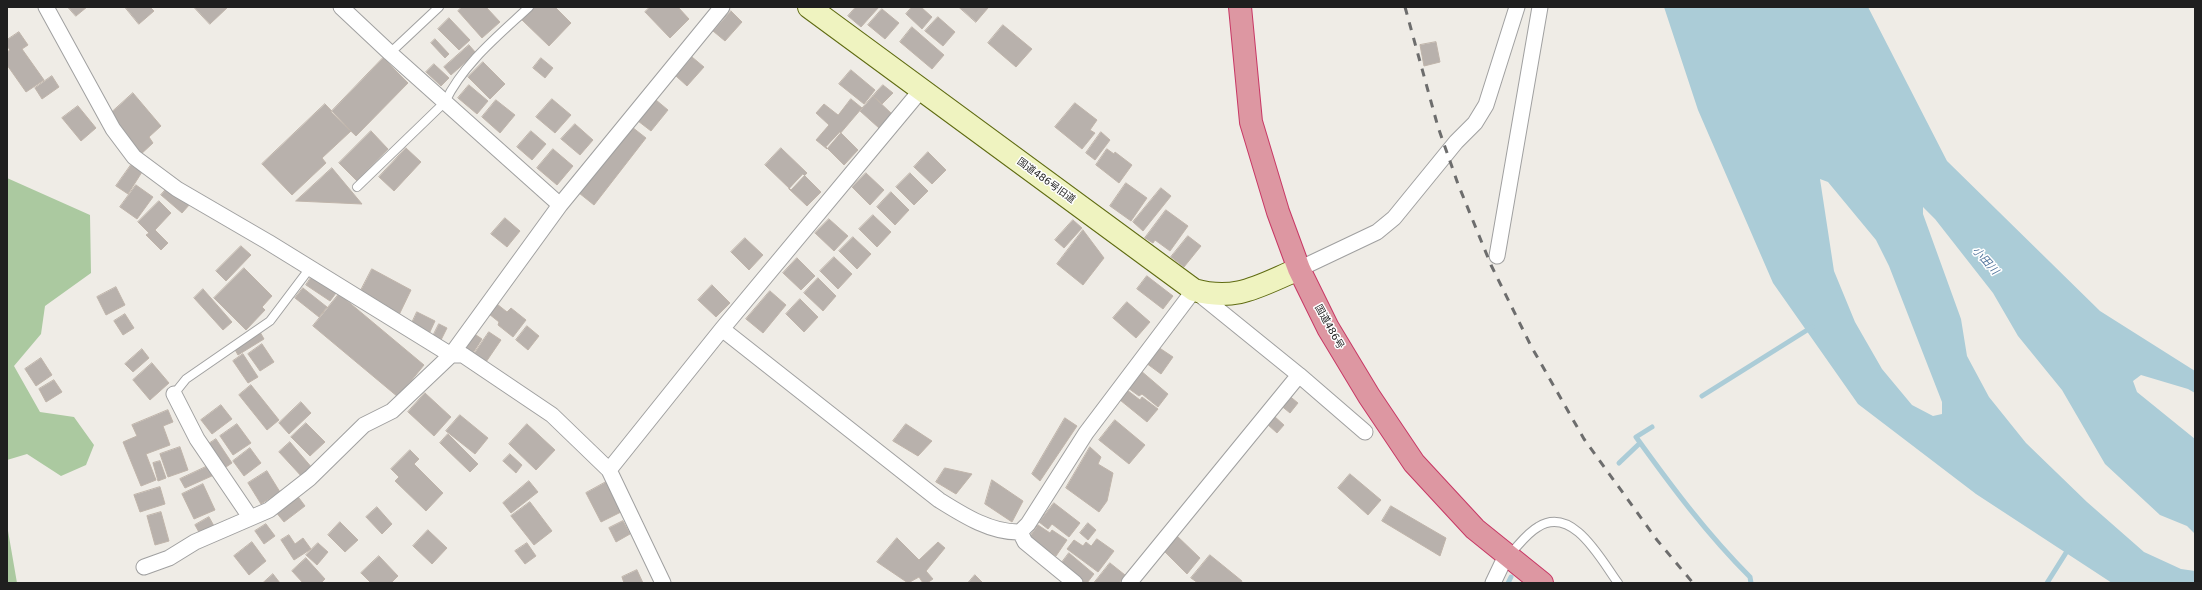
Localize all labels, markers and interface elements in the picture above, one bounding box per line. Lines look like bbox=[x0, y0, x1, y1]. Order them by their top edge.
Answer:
street label: 国道486号旧道 bbox=[1015, 156, 1077, 206]
water label: 小田川 bbox=[1969, 244, 2001, 278]
street label: 国道486号 bbox=[1312, 303, 1346, 351]

